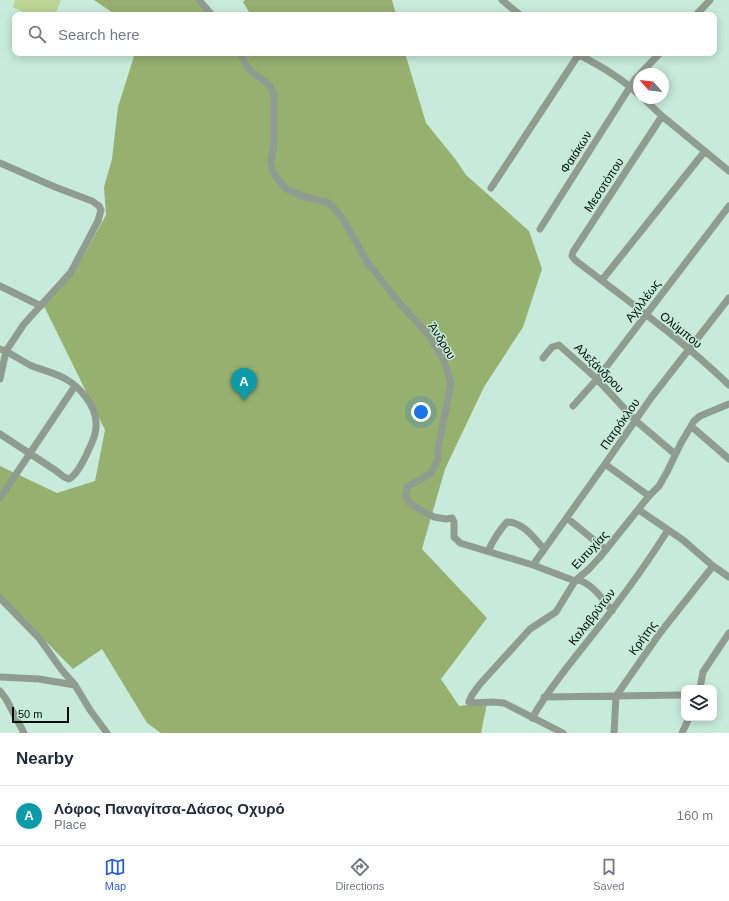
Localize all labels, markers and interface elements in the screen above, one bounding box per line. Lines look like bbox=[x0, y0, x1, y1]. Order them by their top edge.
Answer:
search box bbox=[12, 12, 717, 56]
icon: search bbox=[26, 23, 48, 45]
text: Search here bbox=[58, 26, 140, 43]
north arrow bbox=[633, 68, 669, 104]
street label: Φαιάκων bbox=[557, 128, 595, 176]
street label: Μεσοτόπου bbox=[581, 155, 627, 215]
street label: Αχιλλέως bbox=[623, 277, 664, 325]
street label: Ολύμπου bbox=[657, 309, 705, 351]
street label: Άνδρου bbox=[425, 320, 459, 362]
street label: Αλεξάνδρου bbox=[571, 340, 627, 396]
pin: A bbox=[231, 368, 257, 401]
street label: Πατρόκλου bbox=[597, 396, 643, 452]
your location bbox=[411, 402, 431, 422]
street label: Ευτυχίας bbox=[569, 528, 611, 572]
street label: Καλαβρύτων bbox=[566, 586, 618, 648]
street label: Κρήτης bbox=[626, 618, 660, 658]
map controls bbox=[681, 685, 717, 721]
button: layers bbox=[681, 685, 717, 721]
scale bar bbox=[12, 705, 69, 724]
text: 50 m bbox=[18, 708, 42, 720]
text: Nearby bbox=[16, 749, 74, 768]
text: Λόφος Παναγίτσα-Δάσος Οχυρό bbox=[54, 800, 285, 817]
text: A bbox=[24, 808, 34, 823]
text: 160 m bbox=[677, 808, 713, 823]
text: Place bbox=[54, 817, 87, 832]
tab: Map bbox=[104, 856, 126, 892]
tab: Directions bbox=[335, 856, 384, 892]
tab: Saved bbox=[593, 856, 624, 892]

